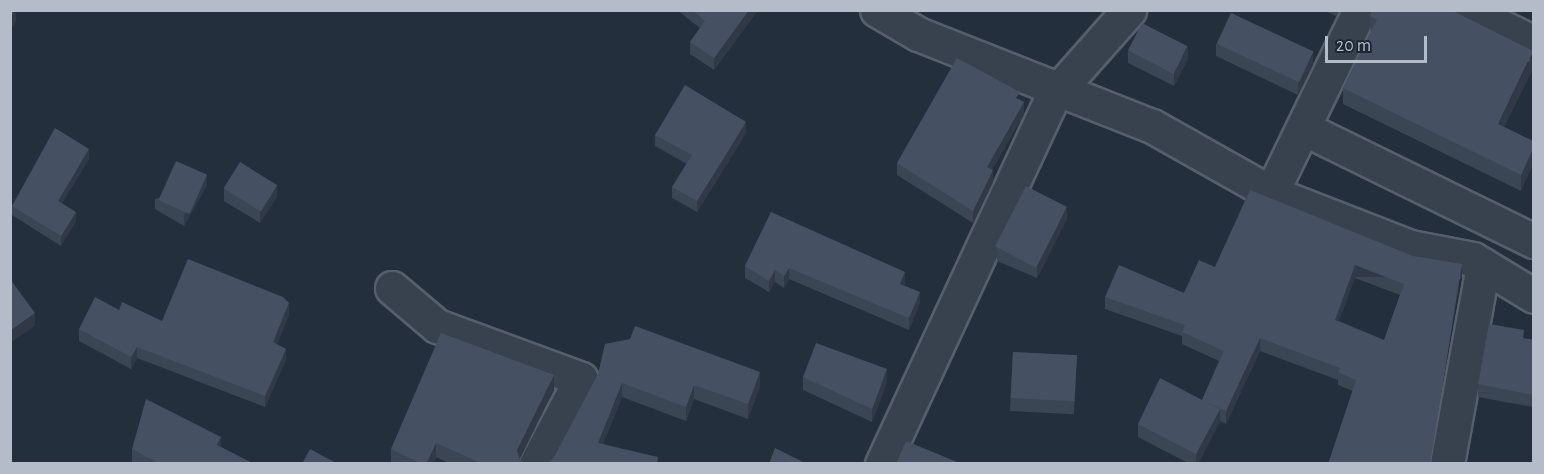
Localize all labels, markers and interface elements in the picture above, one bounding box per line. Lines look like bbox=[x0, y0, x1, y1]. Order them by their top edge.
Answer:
scale bar bbox=[1328, 24, 1430, 62]
text: 20 m bbox=[1336, 37, 1371, 55]

